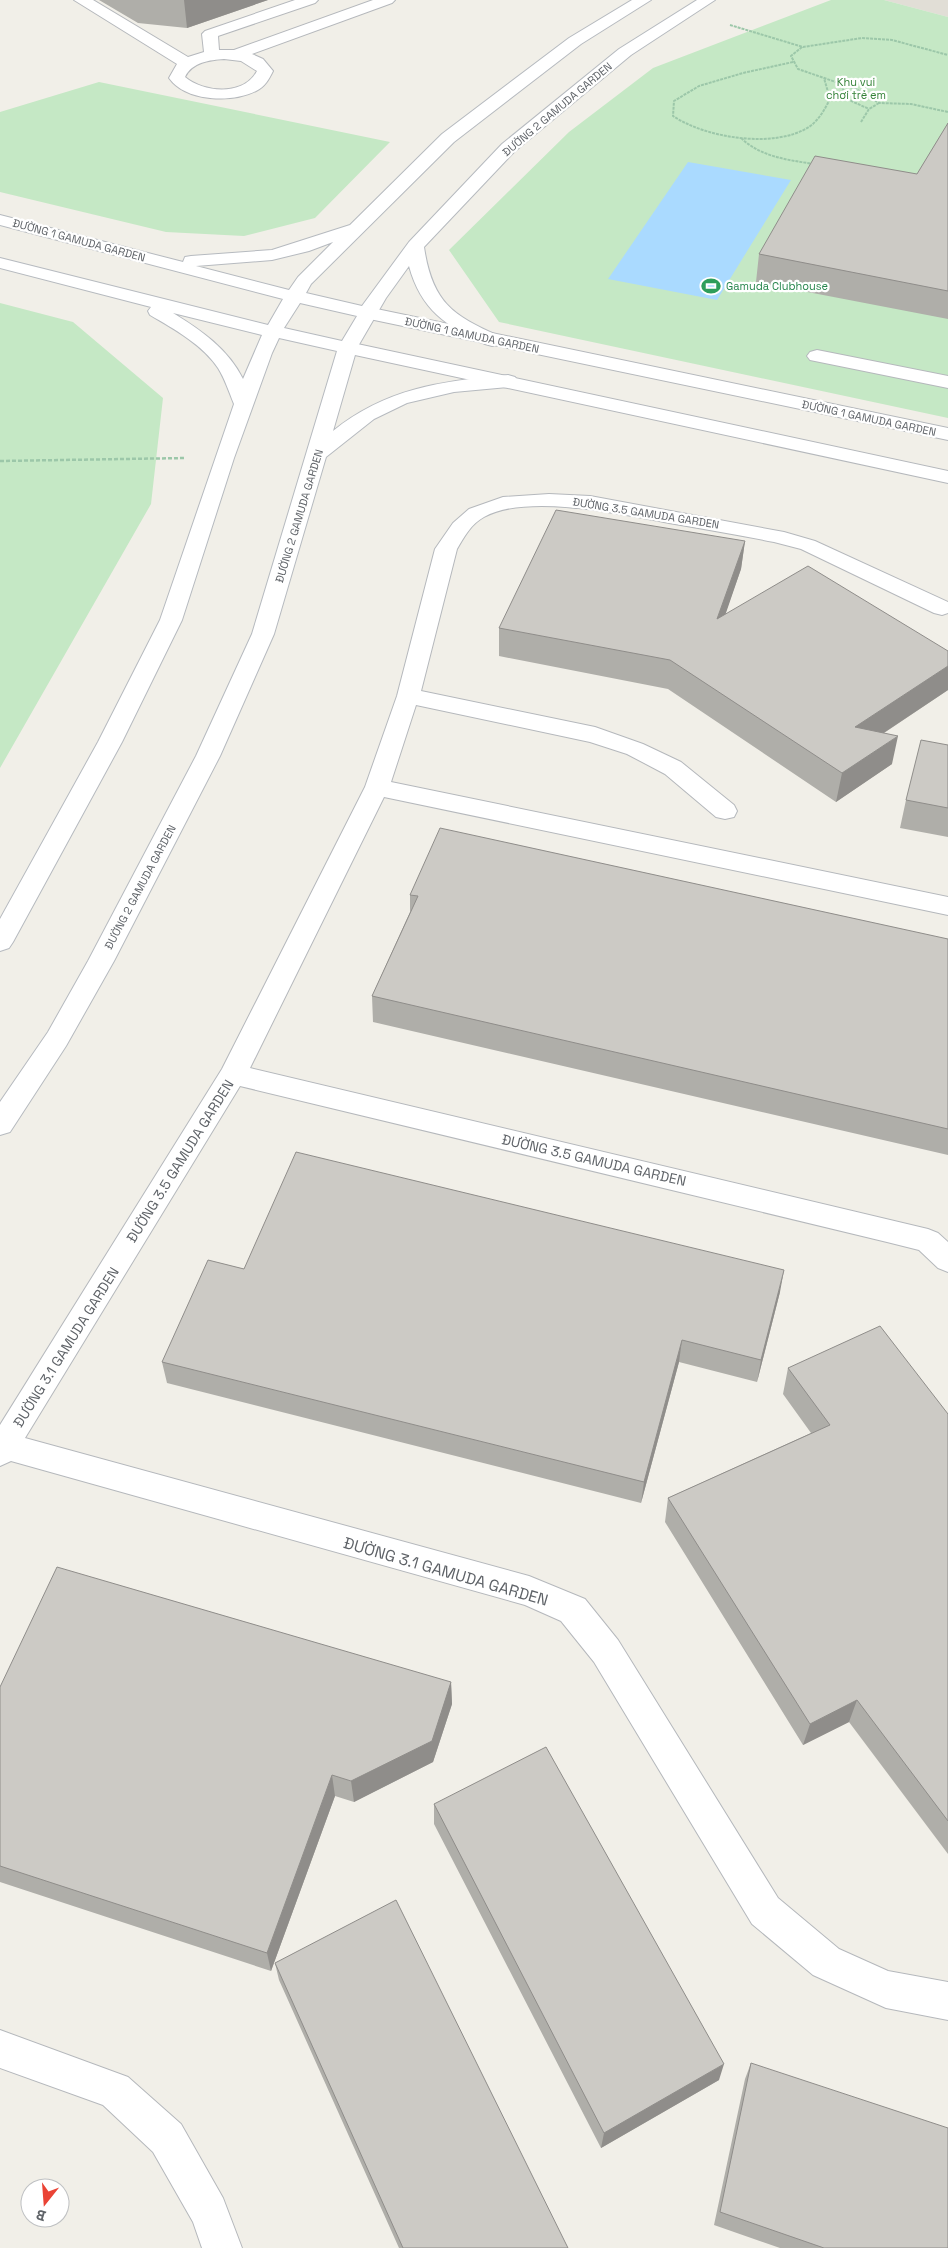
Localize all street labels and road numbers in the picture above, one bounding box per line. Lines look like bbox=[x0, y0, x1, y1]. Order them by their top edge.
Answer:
street label: ĐƯỜNG 2 GAMUDA GARDEN bbox=[499, 58, 615, 159]
street label: ĐƯỜNG 1 GAMUDA GARDEN bbox=[11, 215, 147, 264]
street label: ĐƯỜNG 1 GAMUDA GARDEN bbox=[404, 313, 541, 356]
street label: ĐƯỜNG 1 GAMUDA GARDEN bbox=[801, 396, 938, 439]
street label: ĐƯỜNG 2 GAMUDA GARDEN bbox=[271, 447, 326, 584]
street label: ĐƯỜNG 3.5 GAMUDA GARDEN bbox=[572, 494, 720, 532]
street label: ĐƯỜNG 2 GAMUDA GARDEN bbox=[100, 822, 179, 952]
street label: ĐƯỜNG 3.5 GAMUDA GARDEN bbox=[122, 1076, 238, 1246]
street label: ĐƯỜNG 3.5 GAMUDA GARDEN bbox=[500, 1130, 688, 1190]
street label: ĐƯỜNG 3.1 GAMUDA GARDEN bbox=[9, 1264, 123, 1430]
street label: ĐƯỜNG 3.1 GAMUDA GARDEN bbox=[341, 1532, 551, 1611]

